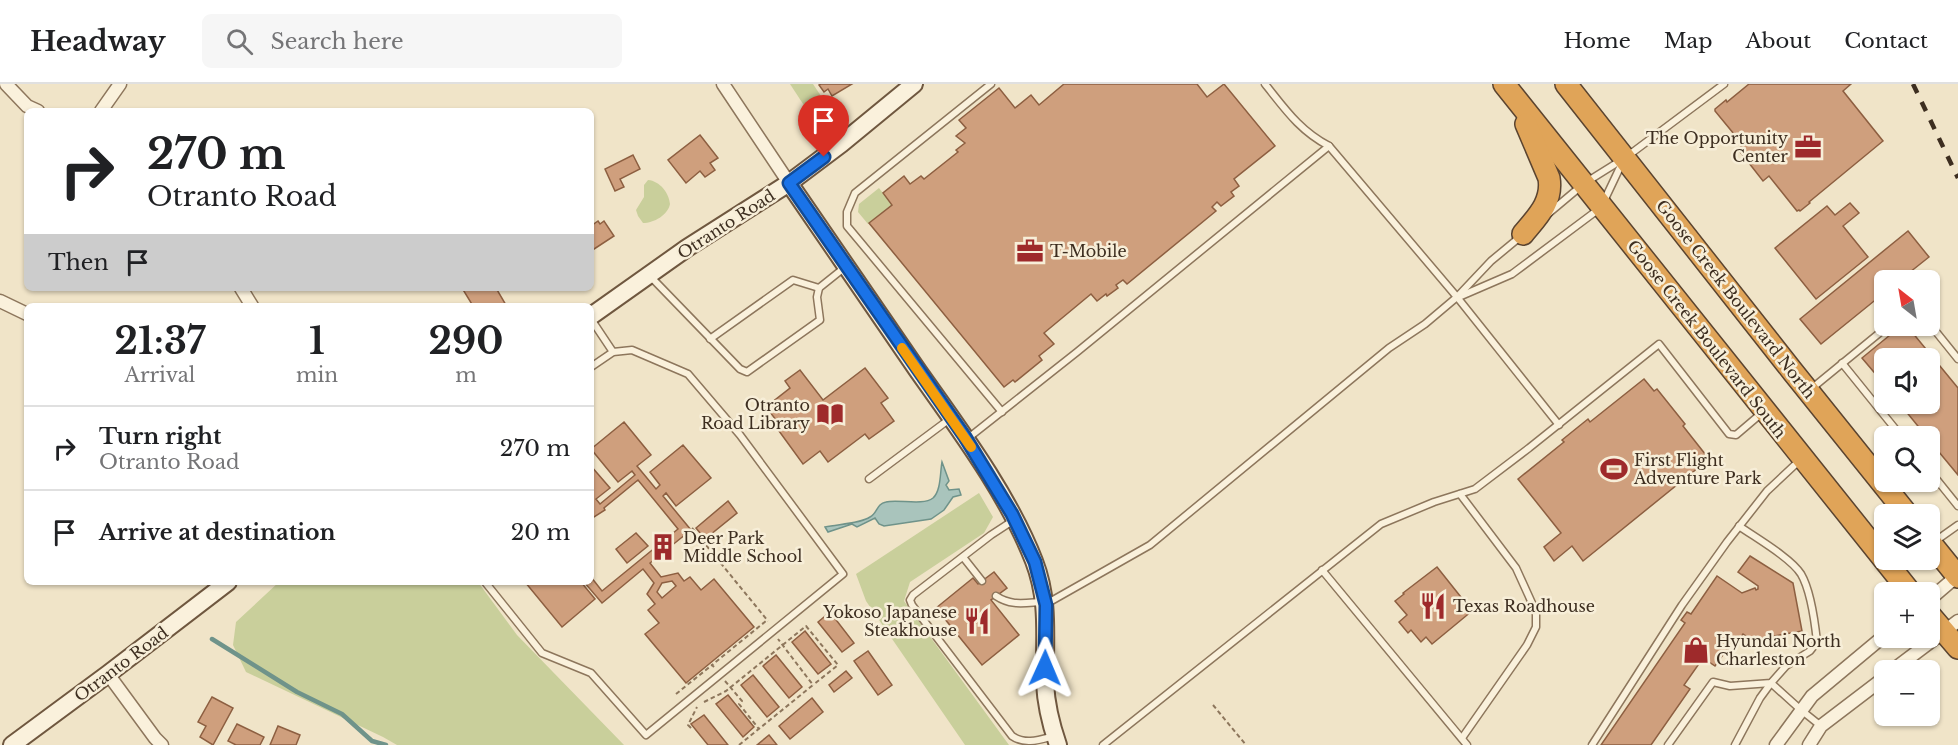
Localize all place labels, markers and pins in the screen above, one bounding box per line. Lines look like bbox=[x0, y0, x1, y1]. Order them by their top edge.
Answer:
pin bbox=[798, 95, 849, 157]
place label: The Opportunity Center bbox=[1646, 128, 1789, 166]
office icon: The Opportunity Center bbox=[1793, 132, 1823, 162]
office icon: T-Mobile bbox=[1015, 236, 1045, 266]
place label: T-Mobile bbox=[1050, 241, 1127, 261]
place label: Otranto Road Library bbox=[701, 395, 811, 433]
library icon: Otranto Road Library bbox=[815, 399, 845, 429]
place label: First Flight Adventure Park bbox=[1633, 450, 1762, 488]
sports icon: First Flight Adventure Park bbox=[1599, 454, 1629, 484]
place label: Deer Park Middle School bbox=[683, 528, 803, 566]
building icon: Deer Park Middle School bbox=[648, 532, 678, 562]
restaurant icon: Texas Roadhouse bbox=[1418, 591, 1448, 621]
place label: Texas Roadhouse bbox=[1453, 596, 1595, 616]
place label: Yokoso Japanese Steakhouse bbox=[822, 602, 957, 640]
restaurant icon: Yokoso Japanese Steakhouse bbox=[962, 606, 992, 636]
place label: Hyundai North Charleston bbox=[1716, 631, 1841, 669]
shop icon: Hyundai North Charleston bbox=[1681, 635, 1711, 665]

